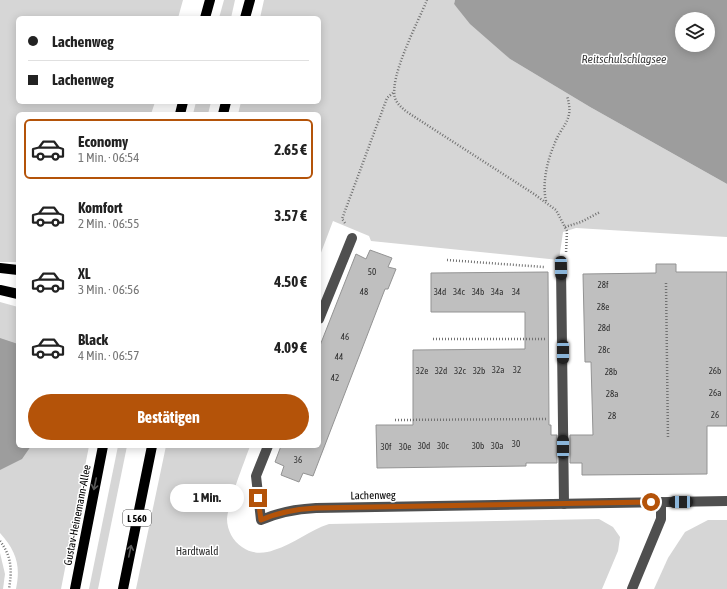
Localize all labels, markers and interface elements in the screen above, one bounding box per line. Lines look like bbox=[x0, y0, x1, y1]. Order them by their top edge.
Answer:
map controls bbox=[675, 12, 715, 52]
button: layers bbox=[675, 12, 715, 52]
text: Lachenweg bbox=[52, 33, 114, 50]
water label: Reitschulschlagsee bbox=[582, 52, 667, 66]
text: Lachenweg bbox=[52, 71, 114, 88]
icon: car bbox=[30, 131, 66, 167]
text: Economy bbox=[78, 133, 128, 150]
text: 2.65 € bbox=[274, 141, 307, 158]
text: 1 Min. · 06:54 bbox=[78, 150, 139, 165]
icon: car bbox=[30, 197, 66, 233]
text: Komfort bbox=[78, 199, 123, 216]
text: 3.57 € bbox=[274, 207, 307, 224]
text: 2 Min. · 06:55 bbox=[78, 216, 139, 231]
car bbox=[555, 256, 567, 280]
icon: car bbox=[30, 263, 66, 299]
text: XL bbox=[78, 265, 91, 282]
house number: 50 bbox=[368, 267, 376, 277]
text: 4.50 € bbox=[274, 273, 307, 290]
house number: 28f bbox=[598, 280, 609, 290]
text: 3 Min. · 06:56 bbox=[78, 282, 139, 297]
house number: 48 bbox=[360, 287, 368, 297]
house number: 34d bbox=[434, 287, 446, 297]
house number: 34c bbox=[453, 287, 466, 297]
house number: 34b bbox=[472, 287, 484, 297]
house number: 34a bbox=[491, 287, 503, 297]
house number: 34 bbox=[512, 287, 520, 297]
house number: 28e bbox=[597, 302, 609, 312]
house number: 28d bbox=[598, 323, 610, 333]
icon: car bbox=[30, 329, 66, 365]
text: Black bbox=[78, 331, 108, 348]
house number: 46 bbox=[341, 332, 349, 342]
text: 4.09 € bbox=[274, 339, 307, 356]
car bbox=[557, 340, 569, 364]
house number: 28c bbox=[598, 345, 611, 355]
text: 4 Min. · 06:57 bbox=[78, 348, 139, 363]
house number: 44 bbox=[335, 352, 343, 362]
house number: 32a bbox=[492, 365, 504, 375]
house number: 32 bbox=[513, 365, 521, 375]
house number: 32e bbox=[416, 366, 428, 376]
house number: 32d bbox=[435, 366, 447, 376]
house number: 32c bbox=[454, 366, 467, 376]
house number: 32b bbox=[473, 366, 485, 376]
house number: 26b bbox=[709, 366, 721, 376]
house number: 28b bbox=[605, 367, 617, 377]
house number: 42 bbox=[331, 373, 339, 383]
house number: 26a bbox=[709, 388, 721, 398]
house number: 28a bbox=[606, 389, 618, 399]
button: Bestätigen bbox=[28, 394, 309, 440]
house number: 26 bbox=[711, 410, 719, 420]
house number: 28 bbox=[608, 411, 616, 421]
car bbox=[557, 435, 569, 459]
house number: 30 bbox=[512, 439, 520, 449]
house number: 30d bbox=[418, 441, 430, 451]
house number: 30c bbox=[437, 441, 450, 451]
house number: 30b bbox=[472, 441, 484, 451]
house number: 30a bbox=[491, 441, 503, 451]
house number: 30f bbox=[381, 442, 392, 452]
house number: 30e bbox=[399, 442, 411, 452]
house number: 36 bbox=[294, 455, 302, 465]
street label: Gustav-Heinemann-Allee bbox=[61, 464, 93, 566]
one-way arrow bbox=[91, 477, 99, 490]
callout: 1 Min. bbox=[170, 484, 244, 512]
route end bbox=[249, 489, 267, 507]
street label: Lachenweg bbox=[350, 489, 396, 501]
text: 1 Min. bbox=[193, 490, 221, 505]
route start bbox=[642, 493, 660, 511]
car bbox=[669, 496, 693, 508]
road number: L 560 bbox=[123, 510, 151, 526]
one-way arrow bbox=[127, 545, 135, 558]
park label: Hardtwald bbox=[176, 545, 218, 557]

